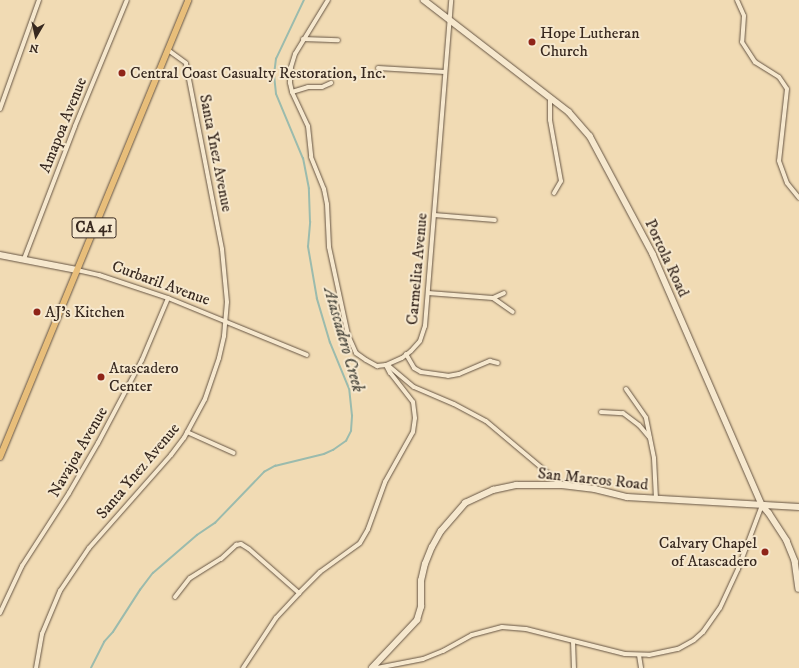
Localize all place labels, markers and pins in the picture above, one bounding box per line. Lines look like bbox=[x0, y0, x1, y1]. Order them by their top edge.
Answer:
place label: Hope Lutheran Church bbox=[540, 23, 640, 61]
marker: Hope Lutheran Church bbox=[527, 37, 537, 47]
place label: Central Coast Casualty Restoration, Inc. bbox=[130, 63, 386, 83]
marker: Central Coast Casualty Restoration, Inc. bbox=[117, 68, 127, 78]
place label: AJ’s Kitchen bbox=[45, 302, 125, 322]
marker: AJ’s Kitchen bbox=[32, 307, 42, 317]
place label: Atascadero Center bbox=[109, 358, 178, 396]
marker: Atascadero Center bbox=[96, 372, 106, 382]
place label: Calvary Chapel of Atascadero bbox=[659, 533, 757, 571]
marker: Calvary Chapel of Atascadero bbox=[760, 547, 770, 557]

